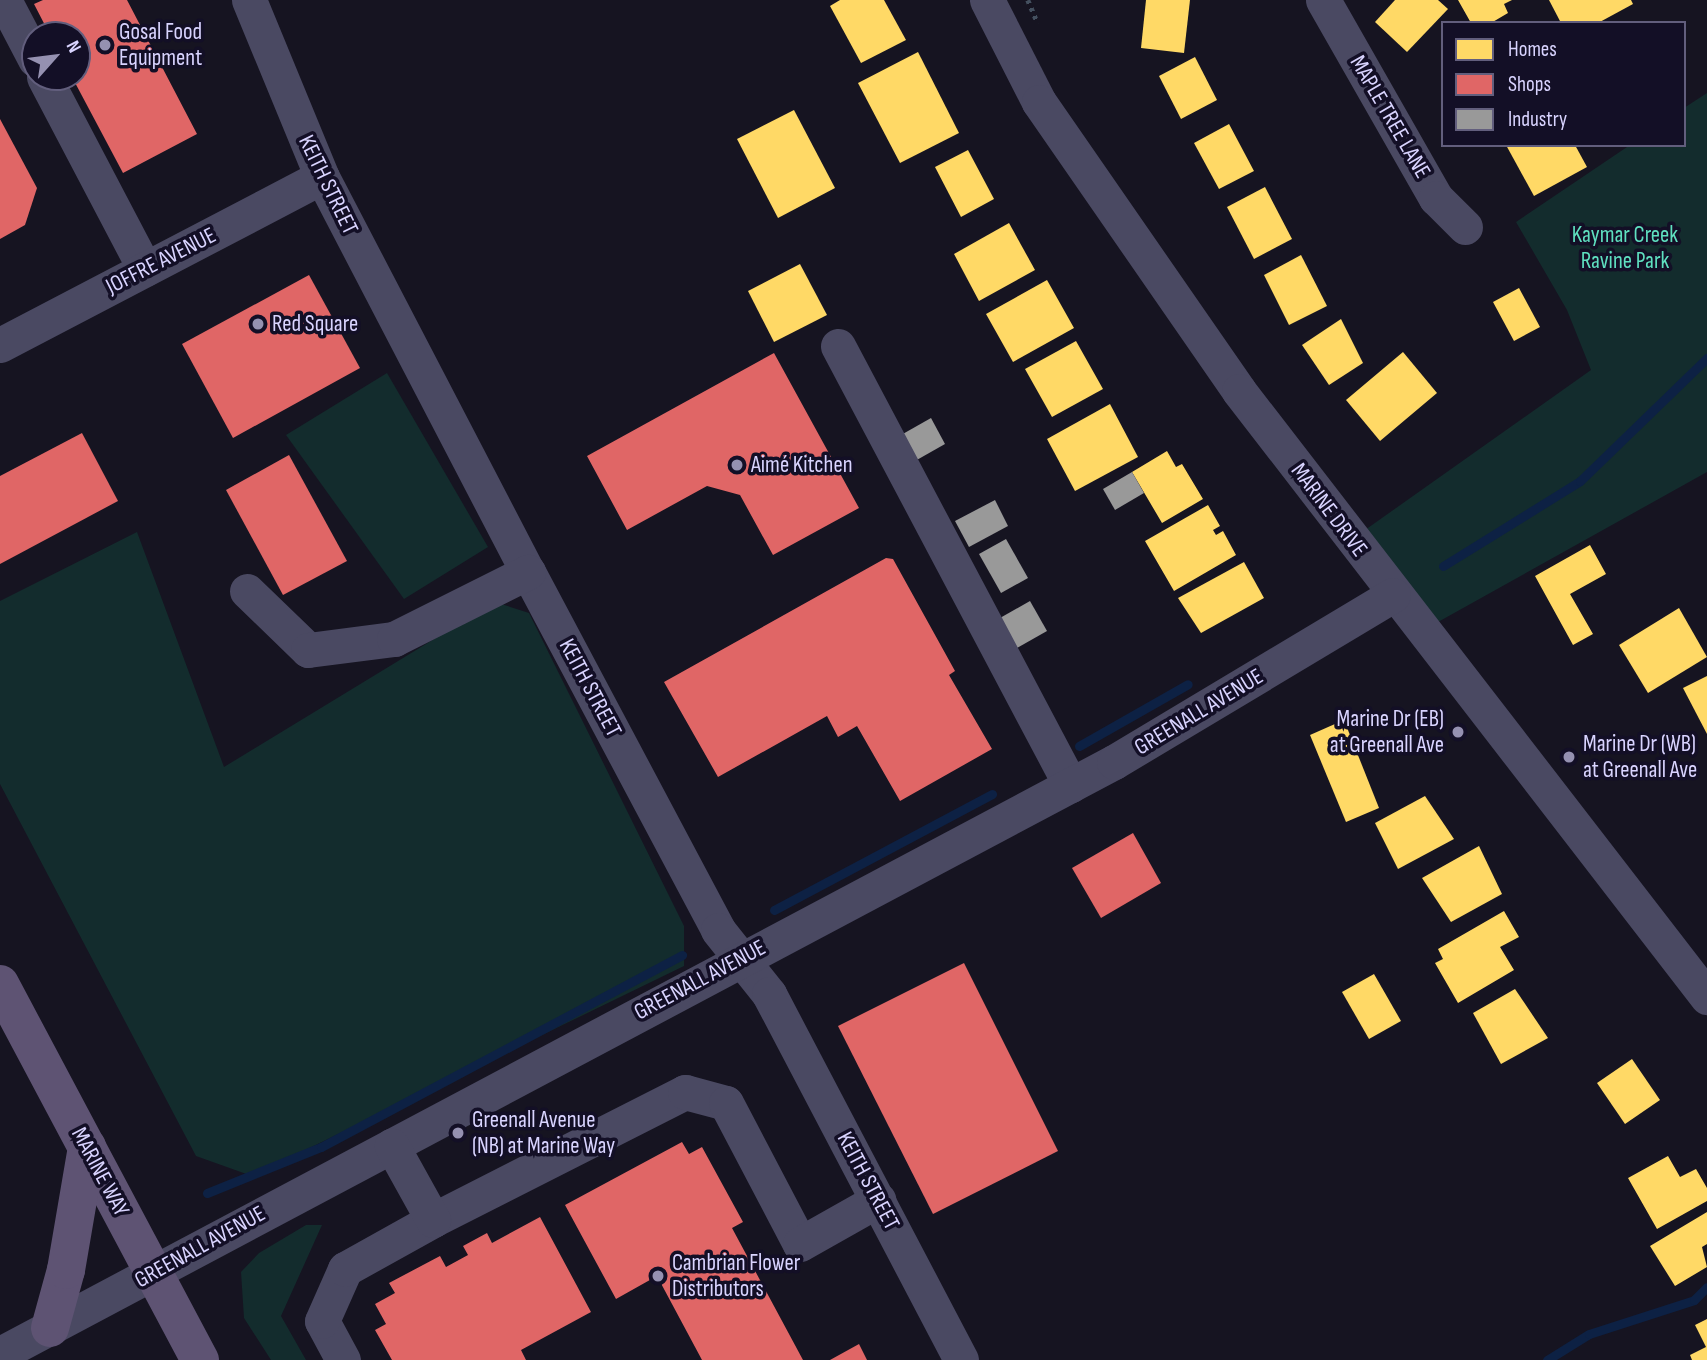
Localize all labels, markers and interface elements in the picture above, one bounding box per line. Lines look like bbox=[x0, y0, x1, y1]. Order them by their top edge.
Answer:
place label: Gosal Food Equipment bbox=[119, 18, 202, 72]
north arrow bbox=[21, 21, 91, 91]
legend bbox=[1441, 21, 1686, 147]
text: N bbox=[61, 37, 86, 57]
marker: Gosal Food Equipment bbox=[97, 37, 113, 53]
text: Homes bbox=[1508, 37, 1557, 62]
street label: MAPLE TREE LANE bbox=[1344, 51, 1436, 183]
text: Shops bbox=[1508, 72, 1551, 97]
text: Industry bbox=[1508, 107, 1567, 132]
street label: KEITH STREET bbox=[292, 131, 364, 239]
park label: Kaymar Creek Ravine Park bbox=[1572, 221, 1678, 275]
street label: JOFFRE AVENUE bbox=[101, 222, 221, 300]
place label: Red Square bbox=[272, 310, 358, 338]
marker: Red Square bbox=[250, 316, 266, 332]
place label: Aimé Kitchen bbox=[751, 451, 852, 479]
marker: Aimé Kitchen bbox=[729, 457, 745, 473]
street label: MARINE DRIVE bbox=[1285, 458, 1373, 562]
street label: KEITH STREET bbox=[553, 634, 627, 742]
street label: GREENALL AVENUE bbox=[1130, 663, 1268, 761]
place label: Marine Dr (EB) at Greenall Ave bbox=[1330, 705, 1444, 759]
marker: Marine Dr (EB) at Greenall Ave bbox=[1450, 724, 1466, 740]
place label: Marine Dr (WB) at Greenall Ave bbox=[1583, 730, 1697, 784]
marker: Marine Dr (WB) at Greenall Ave bbox=[1561, 749, 1577, 765]
street label: GREENALL AVENUE bbox=[630, 934, 770, 1026]
place label: Greenall Avenue (NB) at Marine Way bbox=[472, 1106, 615, 1160]
street label: MARINE WAY bbox=[65, 1123, 135, 1221]
marker: Greenall Avenue (NB) at Marine Way bbox=[450, 1125, 466, 1141]
street label: KEITH STREET bbox=[831, 1127, 905, 1235]
street label: GREENALL AVENUE bbox=[130, 1200, 270, 1294]
place label: Cambrian Flower Distributors bbox=[672, 1249, 800, 1303]
marker: Cambrian Flower Distributors bbox=[650, 1268, 666, 1284]

